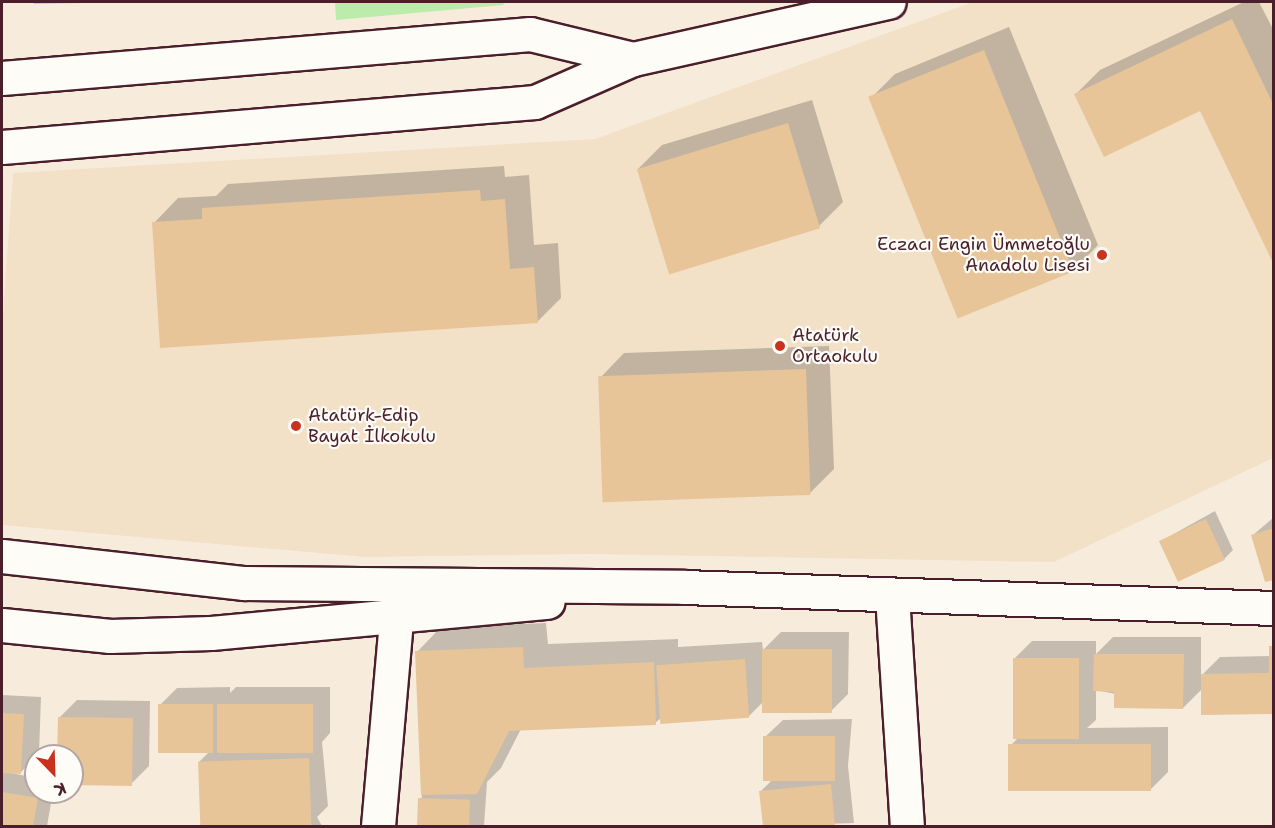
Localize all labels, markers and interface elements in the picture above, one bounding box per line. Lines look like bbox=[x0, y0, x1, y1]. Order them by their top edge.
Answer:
place label: Eczacı Engin Ümmetoğlu Anadolu Lisesi bbox=[877, 234, 1090, 276]
marker: Eczacı Engin Ümmetoğlu Anadolu Lisesi bbox=[1095, 248, 1109, 262]
place label: Atatürk Ortaokulu bbox=[792, 325, 878, 368]
marker: Atatürk Ortaokulu bbox=[773, 339, 787, 353]
place label: Atatürk-Edip Bayat İlkokulu bbox=[308, 405, 436, 448]
marker: Atatürk-Edip Bayat İlkokulu bbox=[289, 419, 303, 433]
north arrow bbox=[24, 744, 84, 804]
text: K bbox=[51, 777, 70, 801]

